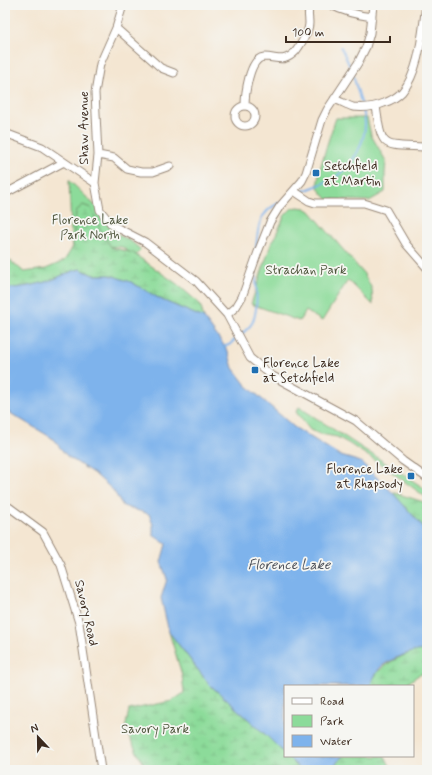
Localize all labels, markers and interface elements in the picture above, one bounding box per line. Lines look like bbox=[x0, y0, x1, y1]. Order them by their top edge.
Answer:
scale bar bbox=[286, 18, 390, 44]
text: 100 m bbox=[292, 25, 324, 41]
street label: Shaw Avenue bbox=[76, 91, 93, 165]
place label: Setchfield at Martin bbox=[324, 158, 381, 190]
marker: Setchfield at Martin bbox=[311, 168, 321, 178]
park label: Florence Lake Park North bbox=[52, 212, 128, 244]
park label: Strachan Park bbox=[265, 262, 347, 279]
place label: Florence Lake at Setchfield bbox=[263, 355, 340, 387]
marker: Florence Lake at Setchfield bbox=[250, 365, 260, 375]
place label: Florence Lake at Rhapsody bbox=[326, 461, 403, 493]
marker: Florence Lake at Rhapsody bbox=[406, 471, 416, 481]
water label: Florence Lake bbox=[248, 556, 331, 574]
street label: Savory Road bbox=[70, 578, 102, 648]
legend bbox=[284, 685, 414, 757]
text: Road bbox=[320, 694, 344, 710]
text: Park bbox=[320, 714, 344, 730]
north arrow bbox=[18, 717, 58, 757]
text: N bbox=[29, 721, 41, 737]
park label: Savory Park bbox=[121, 721, 189, 738]
text: Water bbox=[320, 734, 352, 750]

